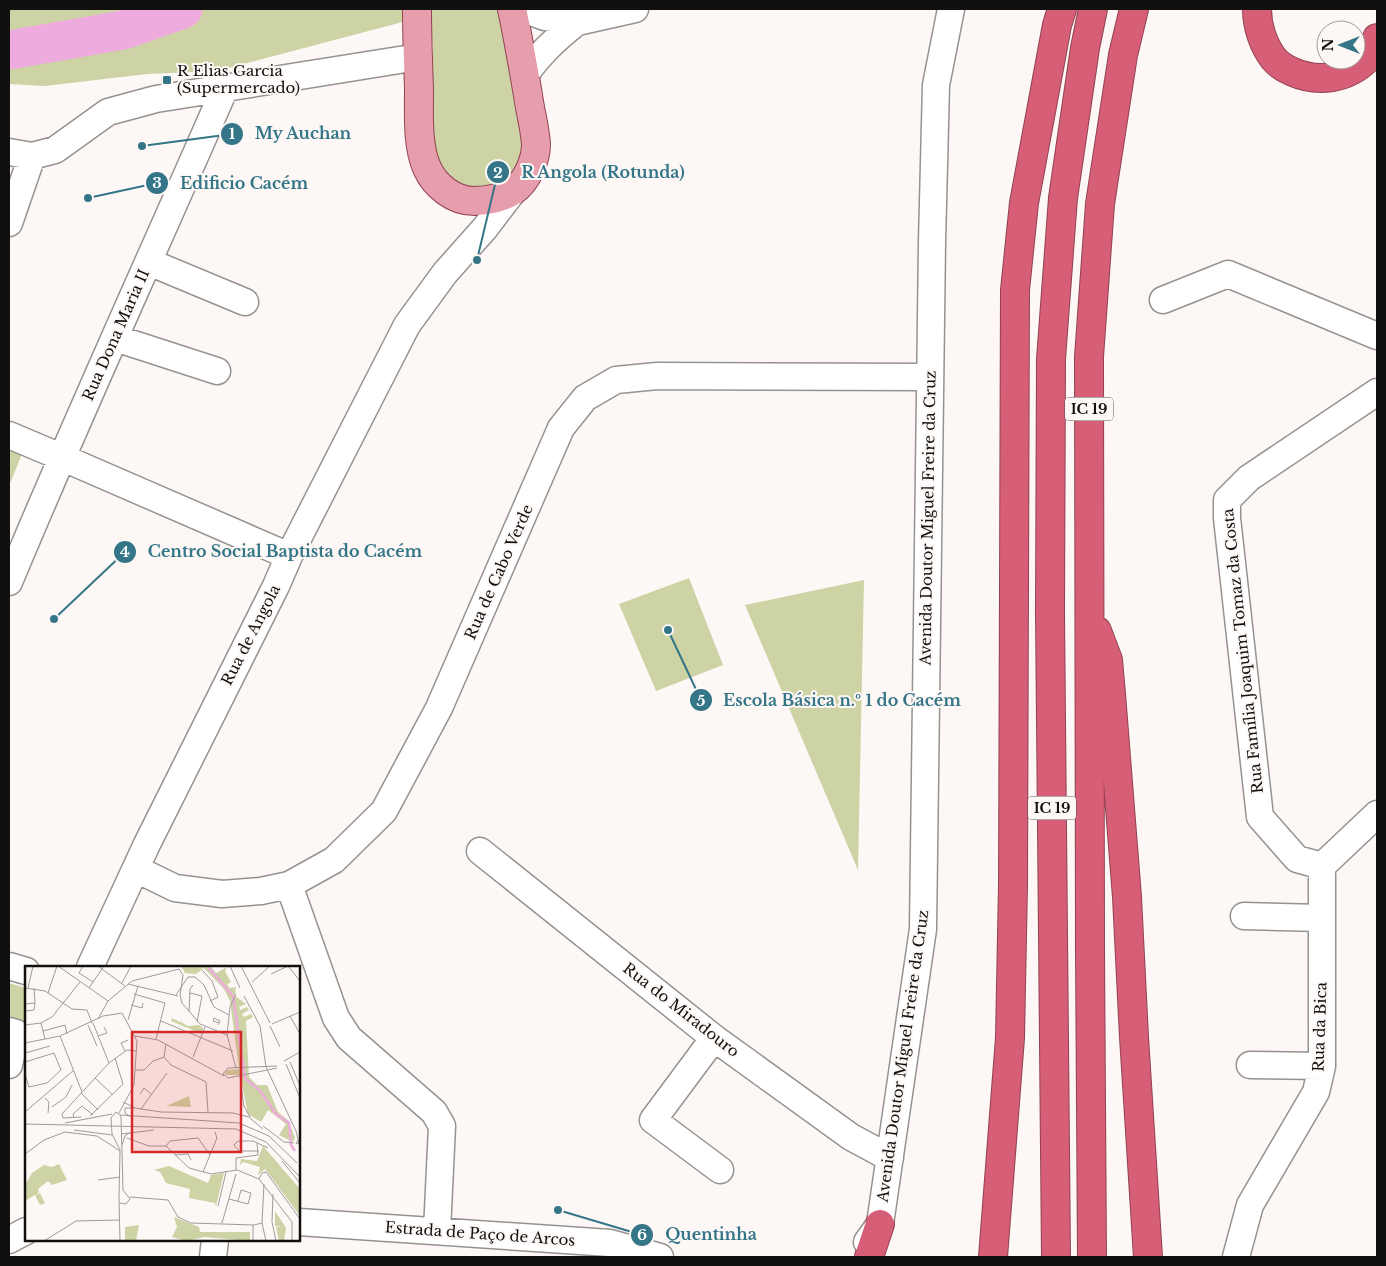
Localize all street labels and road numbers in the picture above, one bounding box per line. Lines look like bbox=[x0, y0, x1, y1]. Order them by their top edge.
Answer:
street label: Rua Dona Maria II bbox=[78, 266, 153, 404]
street label: Avenida Doutor Miguel Freire da Cruz bbox=[915, 370, 940, 667]
road number: IC 19 bbox=[1065, 398, 1113, 420]
street label: Rua de Cabo Verde bbox=[460, 501, 537, 642]
street label: Rua Família Joaquim Tomaz da Costa bbox=[1218, 507, 1267, 795]
street label: Rua de Angola bbox=[217, 581, 284, 688]
road number: IC 19 bbox=[1028, 796, 1076, 820]
street label: Avenida Doutor Miguel Freire da Cruz bbox=[872, 909, 932, 1204]
street label: Rua do Miradouro bbox=[619, 958, 743, 1061]
street label: Rua da Bica bbox=[1308, 981, 1331, 1072]
street label: Estrada de Paço de Arcos bbox=[384, 1217, 576, 1250]

